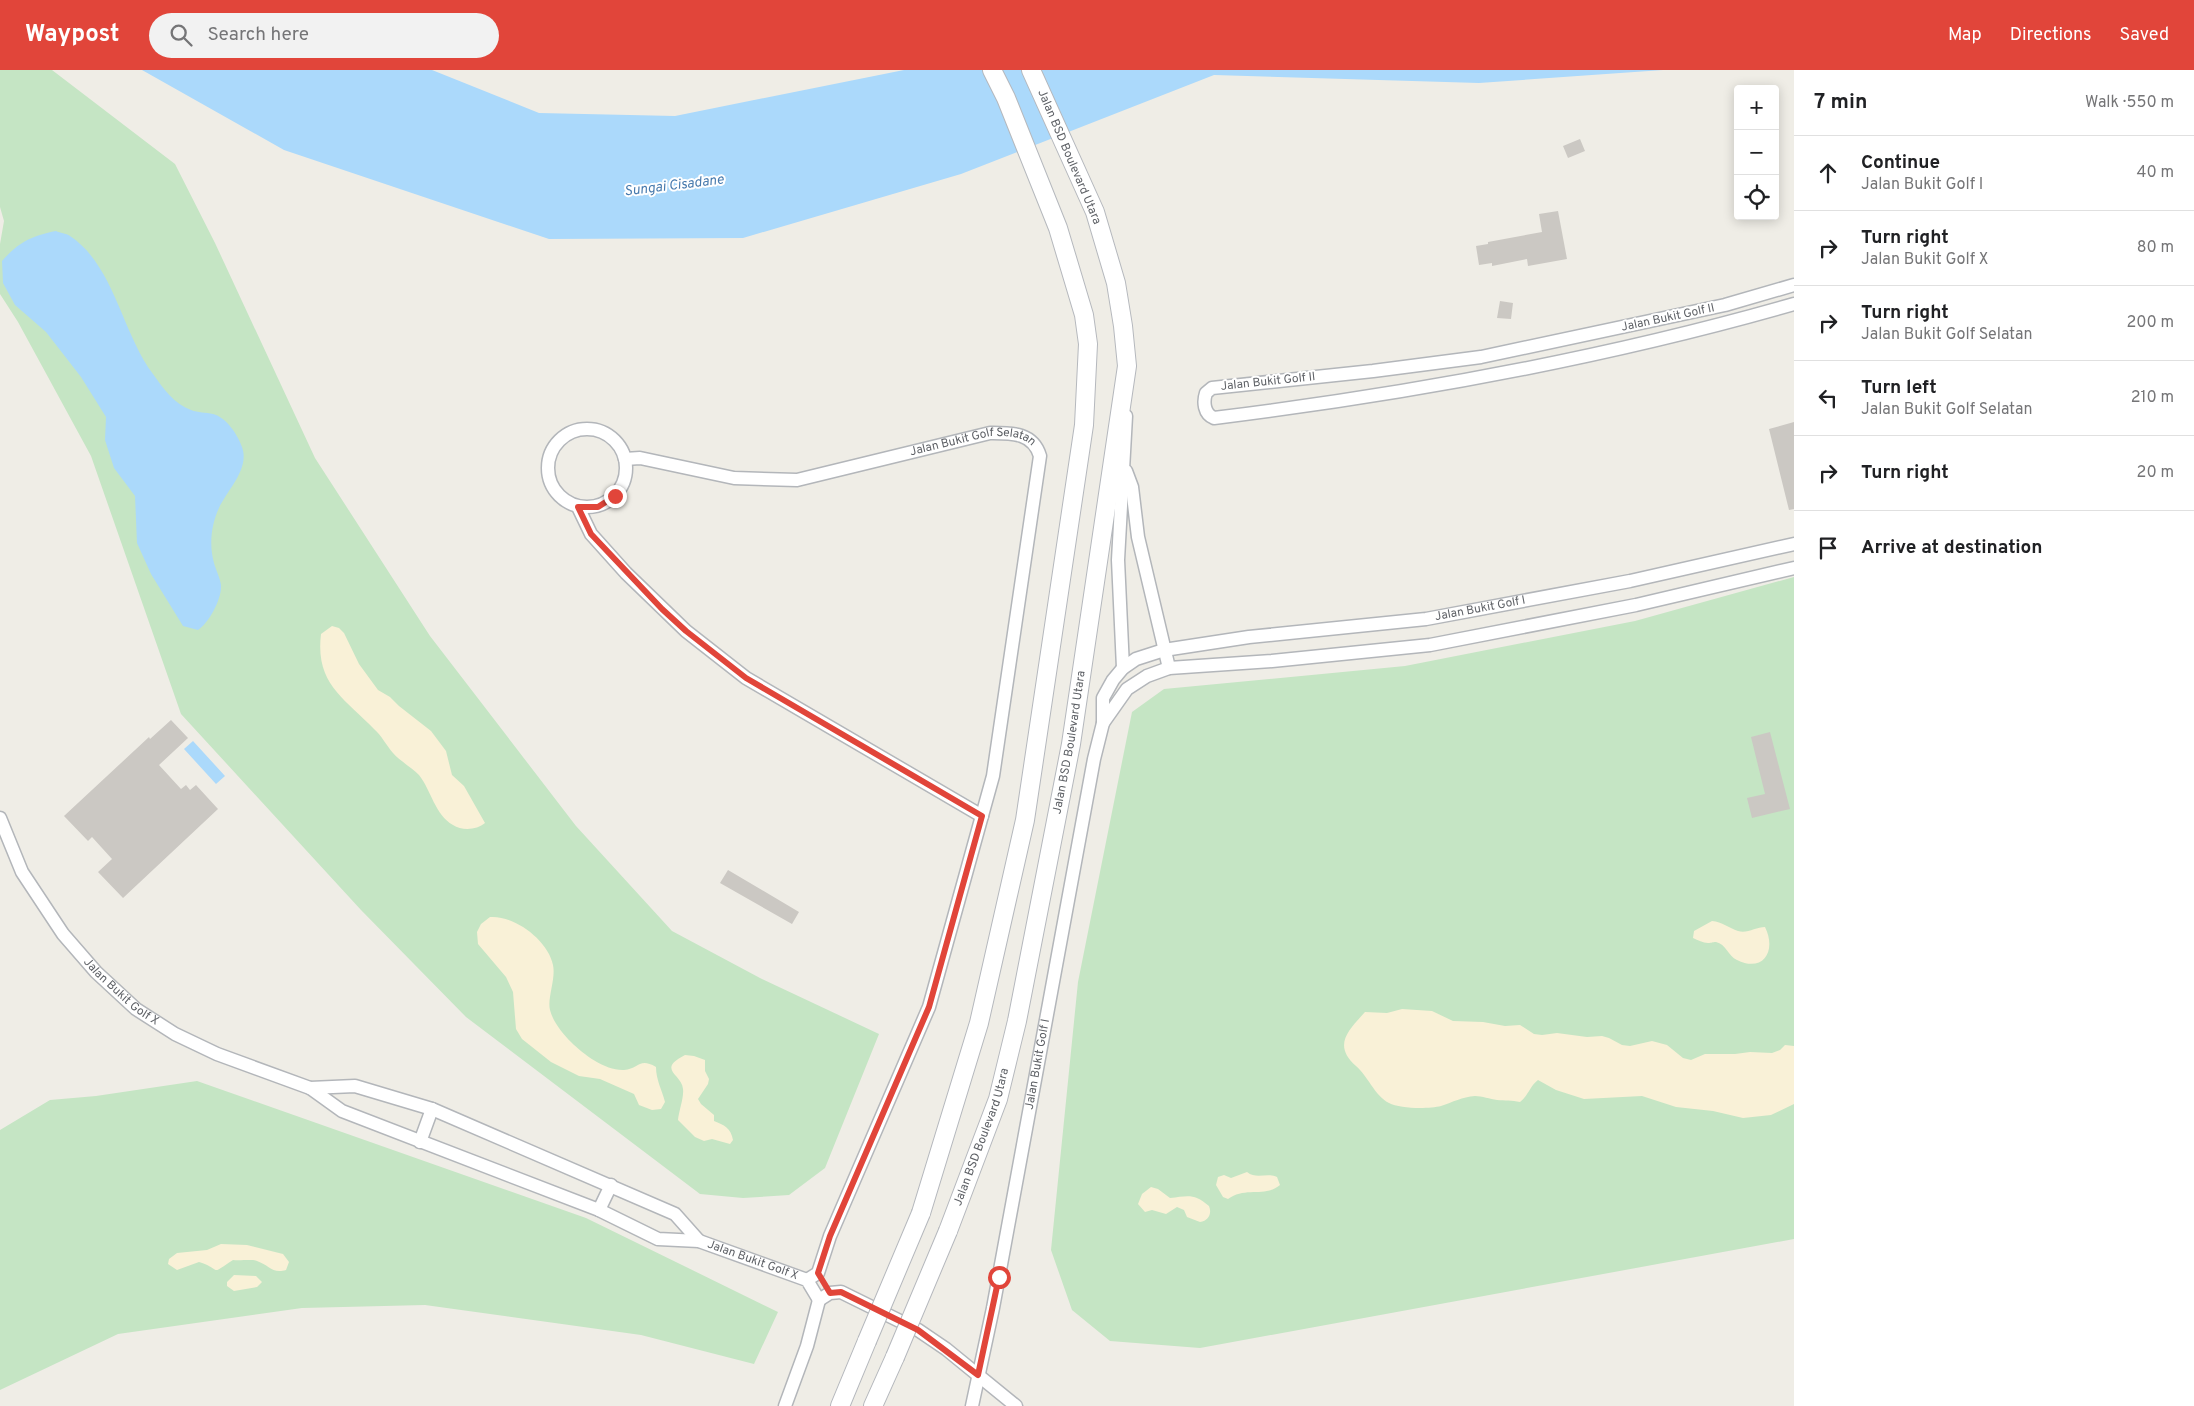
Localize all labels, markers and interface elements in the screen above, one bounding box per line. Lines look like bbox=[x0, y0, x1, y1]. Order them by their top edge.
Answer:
search box bbox=[149, 13, 499, 58]
text: Waypost bbox=[25, 20, 119, 50]
icon: search bbox=[167, 21, 195, 49]
text: Search here bbox=[207, 23, 309, 47]
text: Map bbox=[1948, 24, 1982, 47]
text: Directions bbox=[2010, 24, 2092, 47]
text: Saved bbox=[2120, 24, 2169, 47]
map controls bbox=[1734, 85, 1779, 220]
button: + bbox=[1734, 85, 1779, 130]
street label: Jalan BSD Boulevard Utara bbox=[1033, 87, 1105, 227]
text: 7 min bbox=[1814, 89, 1867, 116]
text: Walk · 550 m bbox=[2085, 93, 2174, 113]
button: − bbox=[1734, 130, 1779, 175]
text: Continue bbox=[1861, 151, 1940, 175]
icon: ahead bbox=[1814, 159, 1842, 187]
text: 40 m bbox=[2136, 163, 2174, 183]
water label: Sungai Cisadane bbox=[623, 171, 726, 201]
button: locate bbox=[1734, 175, 1779, 220]
text: Jalan Bukit Golf I bbox=[1861, 175, 1983, 195]
text: Turn right bbox=[1861, 226, 1949, 250]
icon: right bbox=[1814, 234, 1842, 262]
text: 80 m bbox=[2137, 238, 2174, 258]
text: Jalan Bukit Golf X bbox=[1861, 250, 1988, 270]
street label: Jalan Bukit Golf II bbox=[1620, 300, 1716, 336]
text: Turn right bbox=[1861, 301, 1949, 325]
icon: right bbox=[1814, 309, 1842, 337]
text: 200 m bbox=[2126, 313, 2174, 333]
text: Jalan Bukit Golf Selatan bbox=[1861, 325, 2033, 345]
street label: Jalan Bukit Golf II bbox=[1220, 369, 1316, 395]
text: Turn left bbox=[1861, 376, 1937, 400]
icon: left bbox=[1814, 384, 1842, 412]
text: 210 m bbox=[2131, 388, 2174, 408]
text: Jalan Bukit Golf Selatan bbox=[1861, 400, 2033, 420]
street label: Jalan Bukit Golf Selatan bbox=[908, 425, 1039, 460]
icon: right bbox=[1814, 459, 1842, 487]
text: Turn right bbox=[1861, 461, 1949, 485]
text: 20 m bbox=[2137, 463, 2174, 483]
route end bbox=[604, 485, 627, 508]
icon: arrive bbox=[1814, 534, 1842, 562]
text: Arrive at destination bbox=[1861, 536, 2042, 560]
street label: Jalan Bukit Golf I bbox=[1434, 593, 1527, 625]
street label: Jalan BSD Boulevard Utara bbox=[1050, 670, 1090, 815]
street label: Jalan Bukit Golf X bbox=[80, 955, 162, 1029]
street label: Jalan Bukit Golf I bbox=[1022, 1018, 1054, 1111]
street label: Jalan BSD Boulevard Utara bbox=[950, 1067, 1013, 1208]
street label: Jalan Bukit Golf X bbox=[705, 1237, 800, 1284]
route start bbox=[988, 1266, 1011, 1289]

